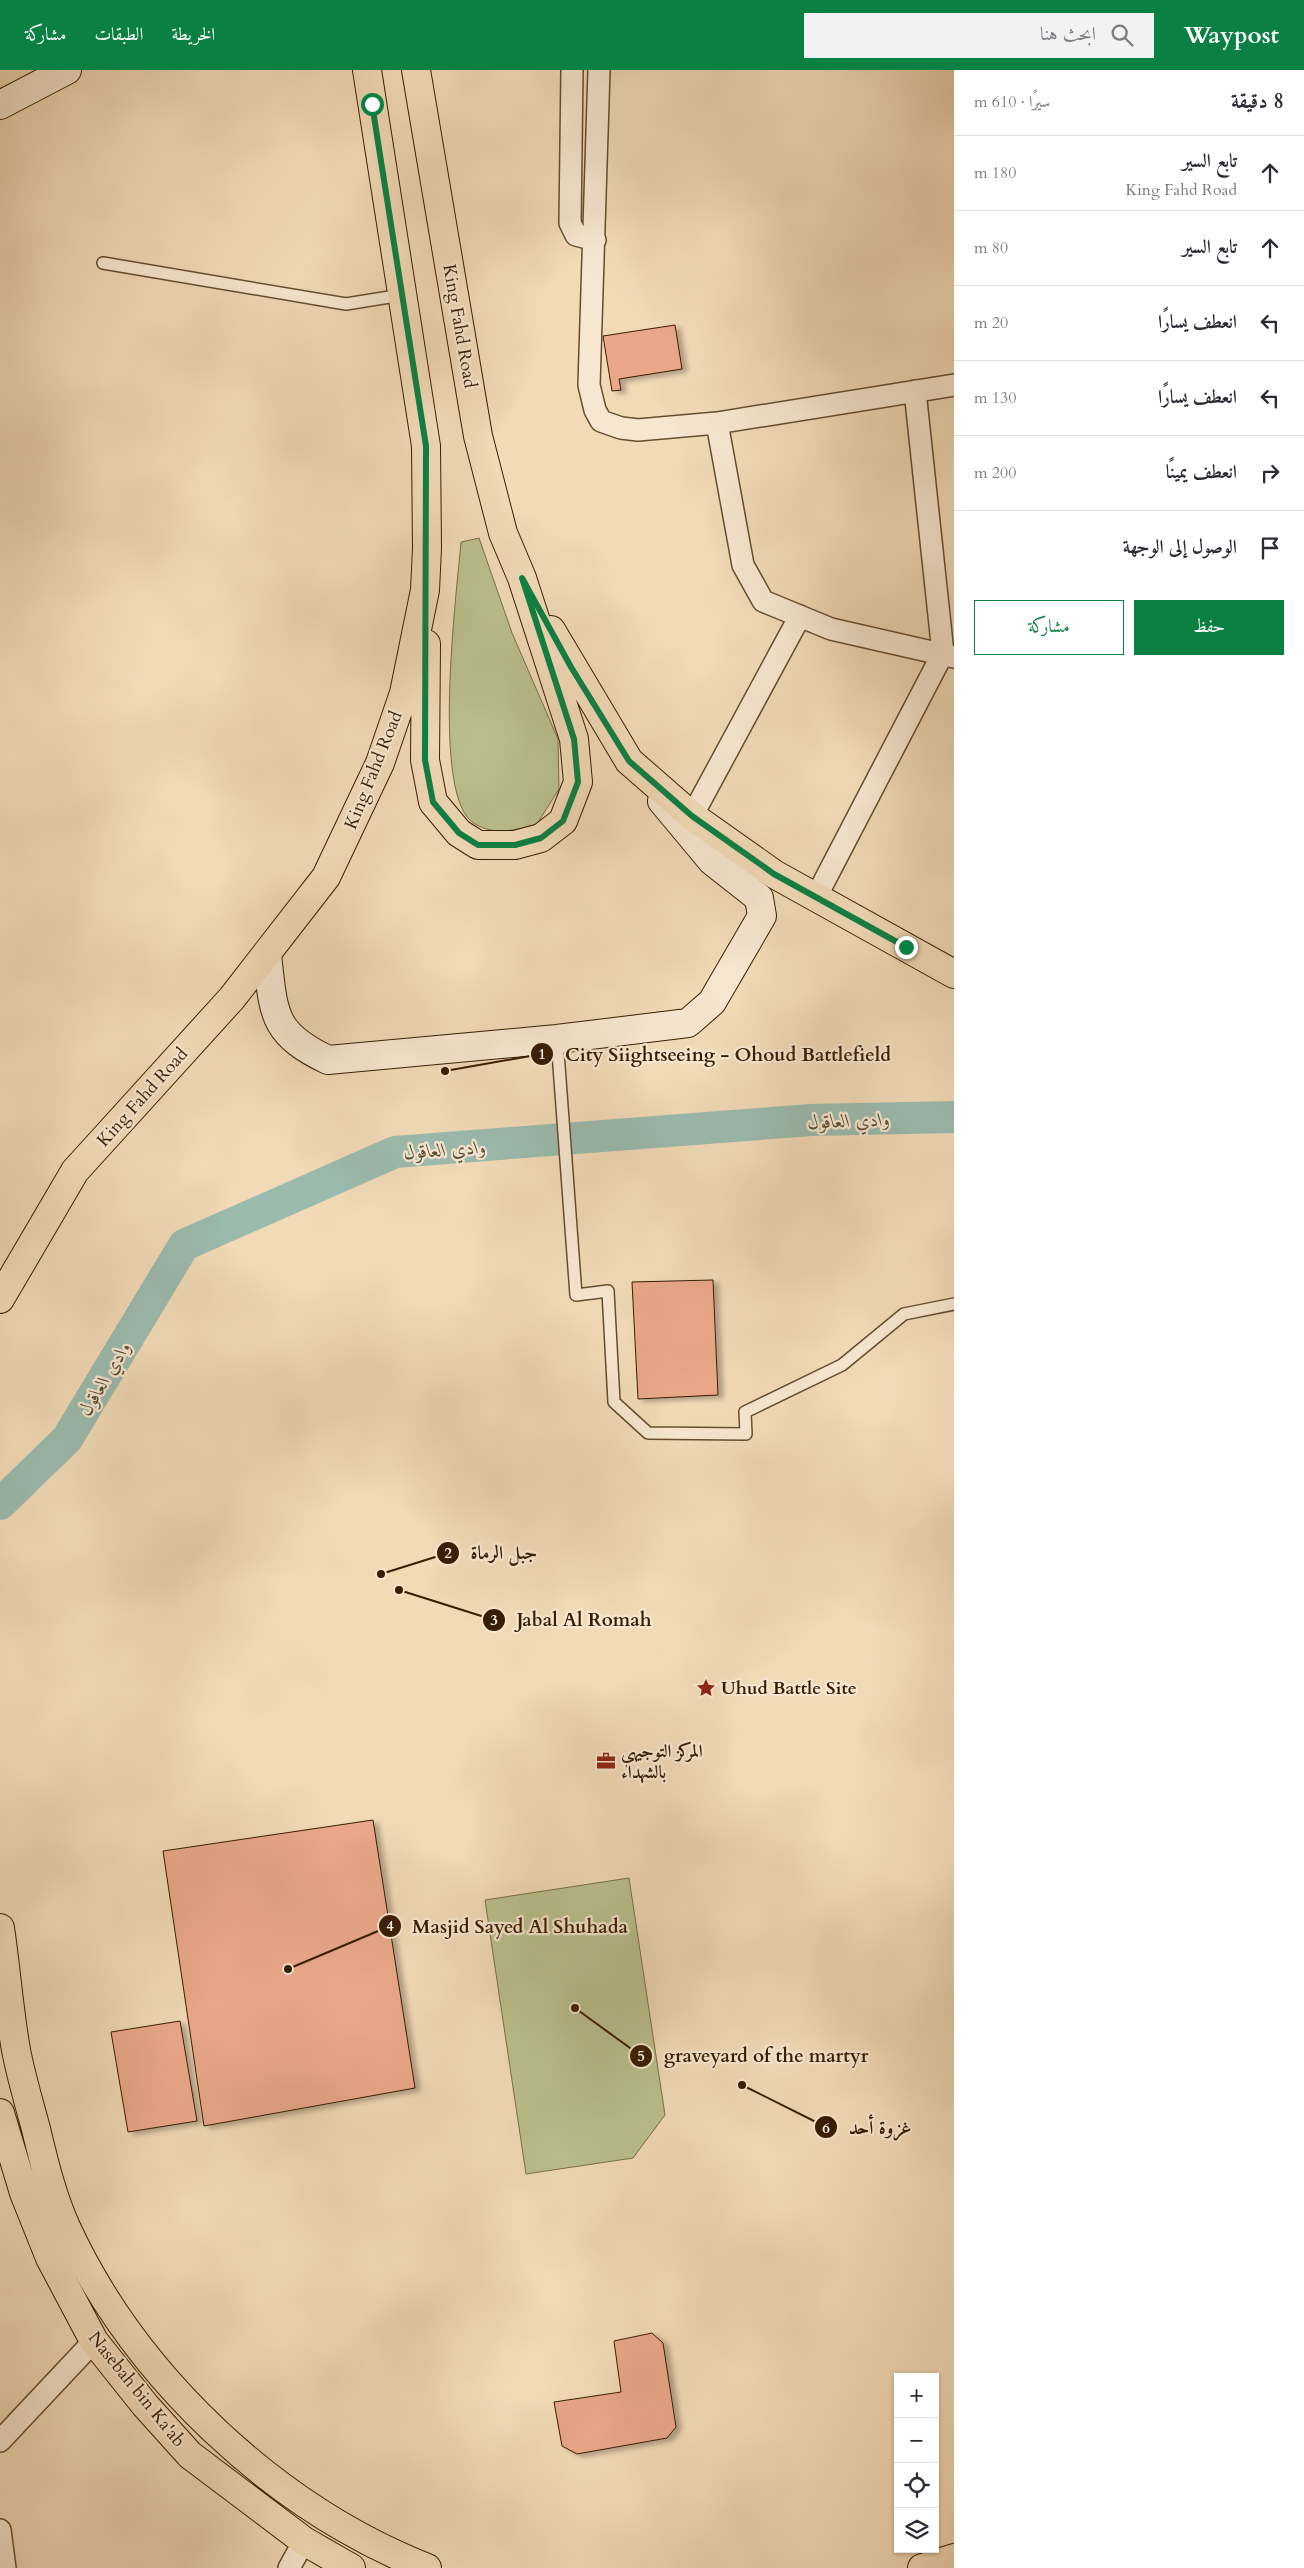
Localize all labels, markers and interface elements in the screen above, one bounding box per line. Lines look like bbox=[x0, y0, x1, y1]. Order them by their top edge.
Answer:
search box bbox=[804, 13, 1154, 58]
text: Waypost bbox=[1184, 19, 1279, 52]
text: ابحث هنا bbox=[1040, 21, 1096, 47]
icon: search bbox=[1108, 21, 1136, 49]
text: مشاركة bbox=[25, 22, 66, 47]
text: الطبقات bbox=[94, 22, 143, 47]
text: الخريطة bbox=[171, 22, 215, 47]
text: 8 دقيقة bbox=[1231, 87, 1284, 116]
text: سيرًا · 610 m bbox=[974, 91, 1050, 113]
route start bbox=[361, 93, 384, 116]
text: تابع السير bbox=[1182, 148, 1237, 174]
icon: ahead bbox=[1256, 159, 1284, 187]
text: 180 m bbox=[974, 162, 1016, 184]
text: King Fahd Road bbox=[1125, 179, 1237, 201]
text: تابع السير bbox=[1182, 234, 1237, 260]
icon: ahead bbox=[1256, 234, 1284, 262]
text: 80 m bbox=[974, 237, 1008, 259]
street label: King Fahd Road bbox=[436, 262, 483, 390]
text: انعطف يسارًا bbox=[1158, 309, 1237, 335]
icon: left bbox=[1256, 309, 1284, 337]
text: 20 m bbox=[974, 312, 1008, 334]
text: انعطف يسارًا bbox=[1158, 384, 1237, 410]
icon: left bbox=[1256, 384, 1284, 412]
text: 130 m bbox=[974, 387, 1016, 409]
text: انعطف يمينًا bbox=[1166, 459, 1237, 485]
icon: right bbox=[1256, 459, 1284, 487]
text: 200 m bbox=[974, 462, 1016, 484]
text: الوصول إلى الوجهة bbox=[1123, 534, 1237, 560]
icon: arrive bbox=[1256, 534, 1284, 562]
button: مشاركة bbox=[974, 600, 1124, 655]
button: حفظ bbox=[1134, 600, 1284, 655]
street label: King Fahd Road bbox=[338, 707, 409, 833]
route end bbox=[895, 936, 918, 959]
callout: City Siightseeing - Ohoud Battlefield bbox=[529, 1037, 901, 1071]
street label: King Fahd Road bbox=[91, 1042, 194, 1152]
text: City Siightseeing - Ohoud Battlefield bbox=[565, 1042, 891, 1068]
text: 1 bbox=[538, 1044, 546, 1064]
water label: وادي العاقول bbox=[807, 1107, 891, 1137]
water label: وادي العاقول bbox=[403, 1134, 487, 1168]
water label: وادي العاقول bbox=[72, 1336, 139, 1422]
callout: جبل الرماة bbox=[435, 1536, 547, 1570]
text: جبل الرماة bbox=[471, 1540, 537, 1566]
text: 2 bbox=[444, 1543, 452, 1563]
callout: Jabal Al Romah bbox=[481, 1603, 662, 1637]
text: Jabal Al Romah bbox=[513, 1607, 652, 1633]
text: 3 bbox=[490, 1610, 498, 1630]
place label: Uhud Battle Site bbox=[721, 1676, 857, 1701]
place icon: Uhud Battle Site bbox=[695, 1677, 717, 1699]
place label: المركز التوجيهي بالشهداء bbox=[621, 1739, 703, 1785]
office icon: المركز التوجيهي بالشهداء bbox=[595, 1750, 617, 1772]
callout: Masjid Sayed Al Shuhada bbox=[377, 1909, 638, 1943]
text: Masjid Sayed Al Shuhada bbox=[412, 1914, 628, 1940]
text: 4 bbox=[386, 1916, 394, 1936]
callout: graveyard of the martyr bbox=[629, 2039, 878, 2073]
text: graveyard of the martyr bbox=[664, 2043, 869, 2069]
text: 5 bbox=[637, 2046, 645, 2066]
callout: غزوة أحد bbox=[813, 2110, 921, 2144]
text: غزوة أحد bbox=[849, 2114, 911, 2141]
text: 6 bbox=[822, 2118, 830, 2138]
street label: Nasebah bin Ka'ab bbox=[82, 2326, 191, 2452]
map controls bbox=[894, 2373, 939, 2553]
button: + bbox=[894, 2373, 939, 2418]
button: − bbox=[894, 2418, 939, 2463]
button: locate bbox=[894, 2463, 939, 2508]
button: layers bbox=[894, 2508, 939, 2553]

